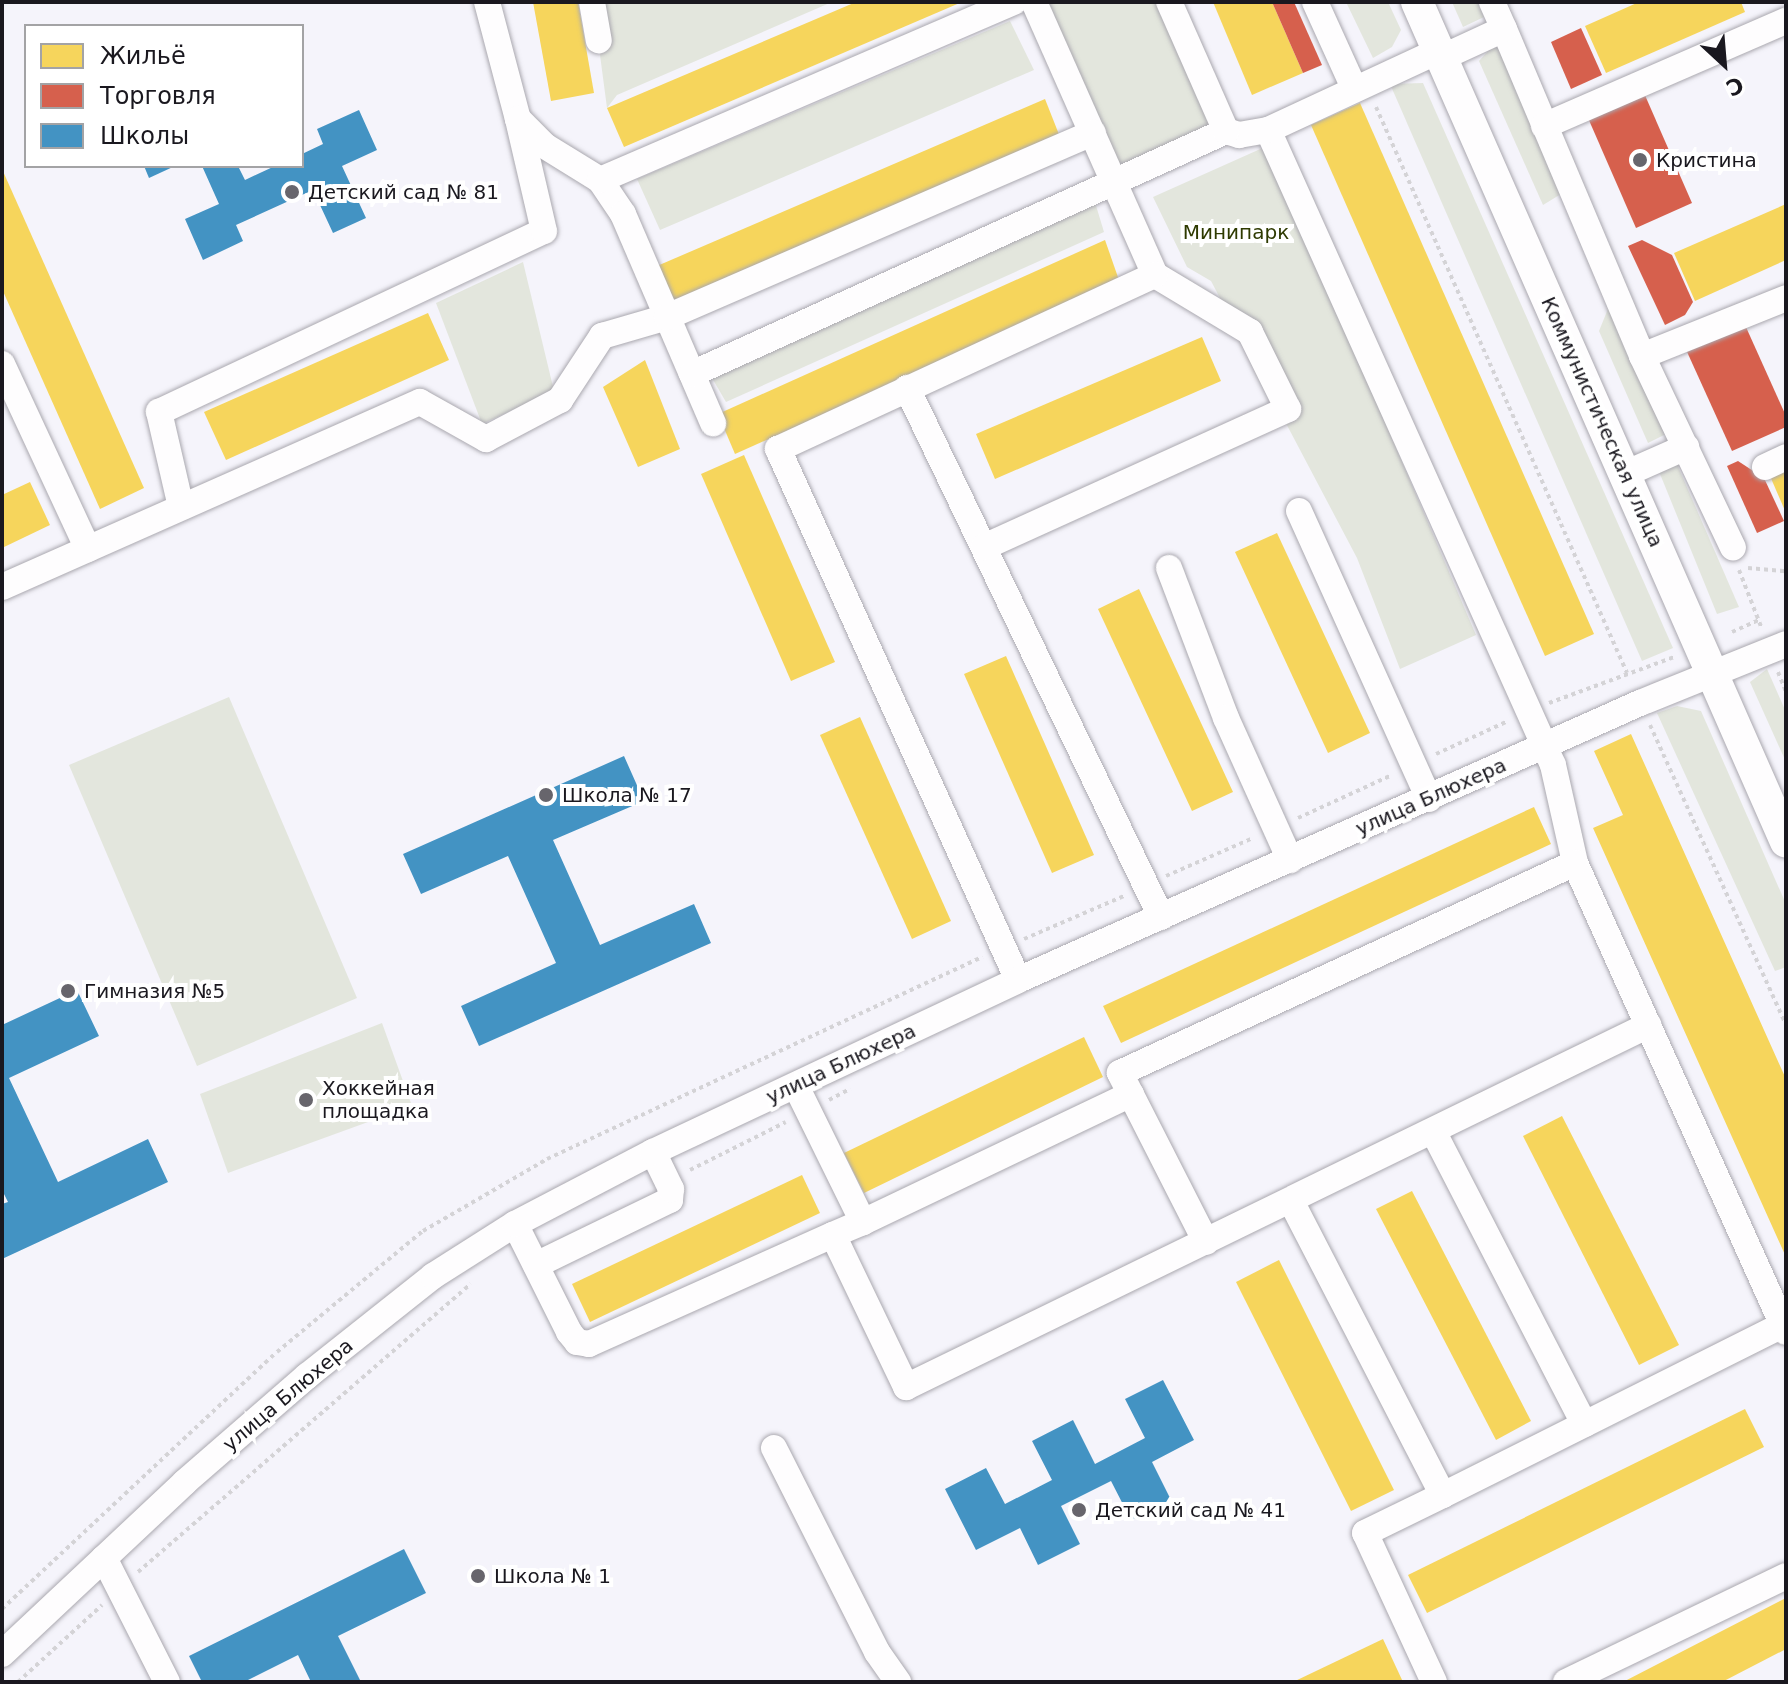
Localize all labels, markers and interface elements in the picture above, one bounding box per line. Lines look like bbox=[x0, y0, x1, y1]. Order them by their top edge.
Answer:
legend bbox=[24, 24, 304, 168]
north arrow bbox=[1684, 24, 1764, 104]
text: Жильё bbox=[100, 42, 186, 70]
text: С bbox=[1722, 71, 1747, 101]
text: Торговля bbox=[100, 82, 216, 110]
text: Школы bbox=[100, 122, 189, 150]
place label: Кристина bbox=[1656, 148, 1757, 172]
marker: Кристина bbox=[1631, 151, 1649, 169]
place label: Детский сад № 81 bbox=[308, 180, 499, 204]
marker: Детский сад № 81 bbox=[283, 183, 301, 201]
park label: Минипарк bbox=[1183, 220, 1289, 244]
street label: Коммунистическая улица bbox=[1536, 293, 1668, 551]
street label: улица Блюхера bbox=[1352, 753, 1510, 841]
place label: Школа № 17 bbox=[562, 783, 692, 807]
marker: Школа № 17 bbox=[537, 786, 555, 804]
place label: Гимназия №5 bbox=[84, 979, 225, 1003]
marker: Гимназия №5 bbox=[59, 982, 77, 1000]
street label: улица Блюхера bbox=[762, 1019, 920, 1109]
place label: Хоккейная площадка bbox=[322, 1076, 435, 1123]
marker: Хоккейная площадка bbox=[297, 1091, 315, 1109]
street label: улица Блюхера bbox=[218, 1334, 358, 1456]
place label: Детский сад № 41 bbox=[1095, 1498, 1286, 1522]
marker: Детский сад № 41 bbox=[1070, 1501, 1088, 1519]
place label: Школа № 1 bbox=[494, 1564, 611, 1588]
marker: Школа № 1 bbox=[469, 1567, 487, 1585]

